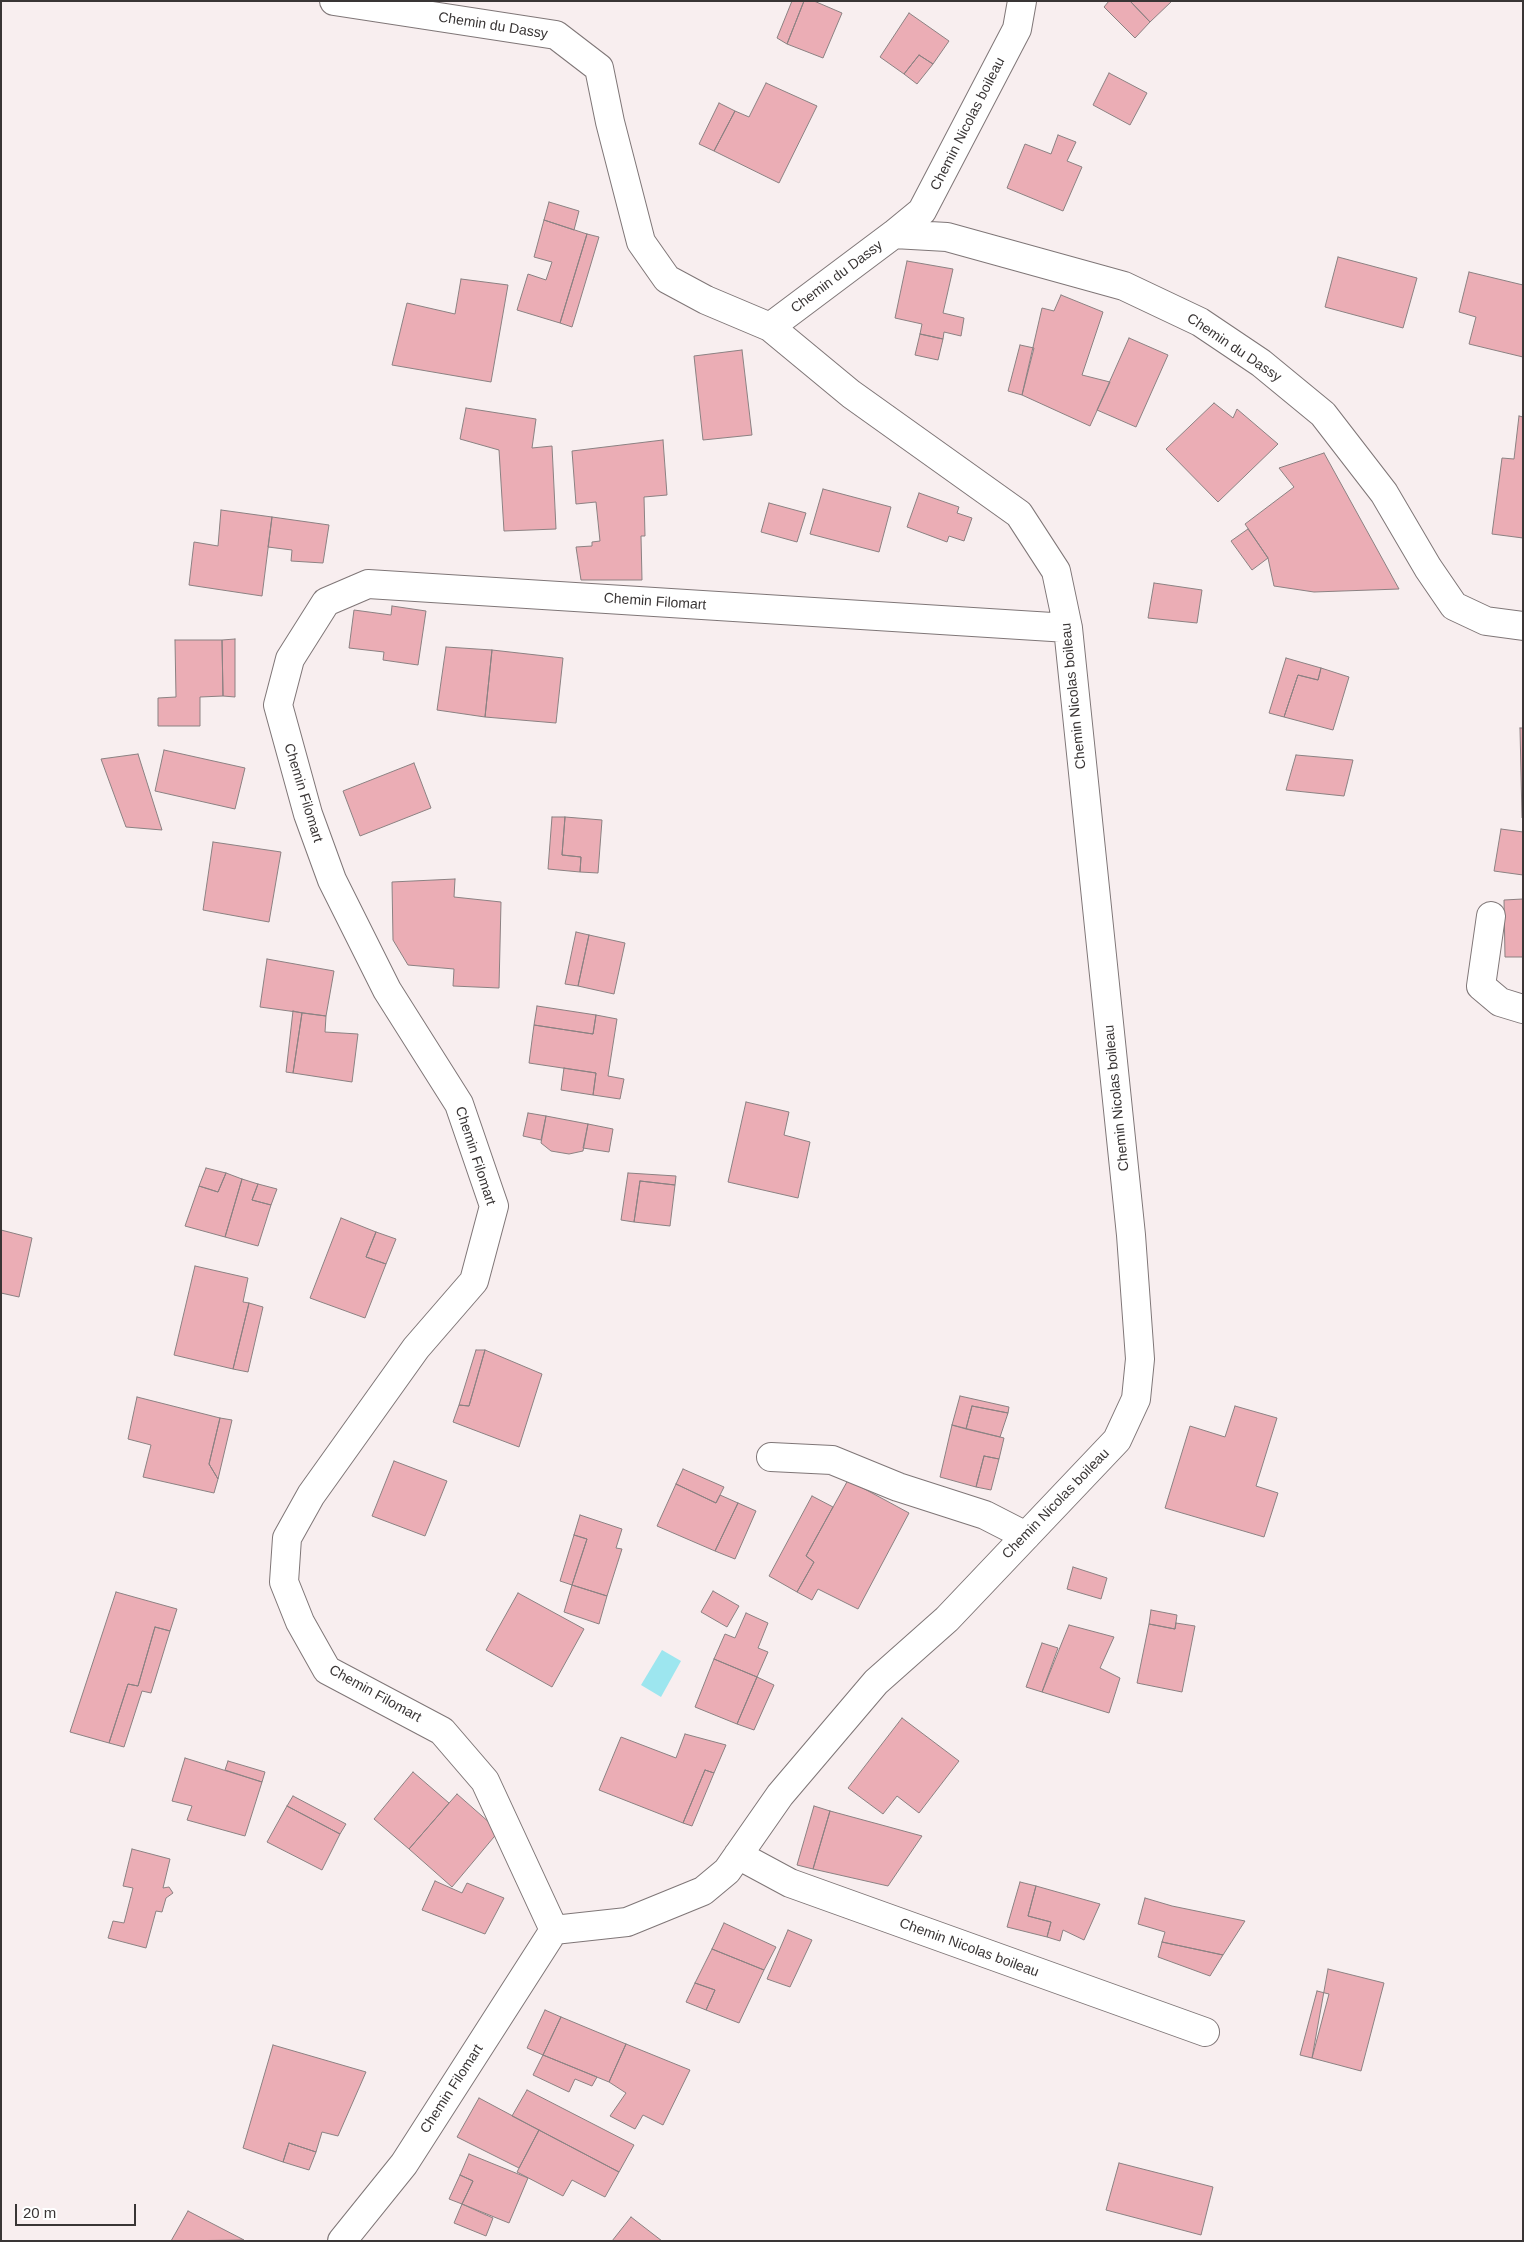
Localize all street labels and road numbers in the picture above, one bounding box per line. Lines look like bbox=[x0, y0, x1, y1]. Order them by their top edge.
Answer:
street label: Chemin du Dassy bbox=[437, 9, 549, 43]
street label: Chemin Nicolas boileau bbox=[927, 55, 1009, 193]
street label: Chemin du Dassy bbox=[788, 237, 886, 317]
street label: Chemin du Dassy bbox=[1184, 310, 1284, 386]
street label: Chemin Filomart bbox=[603, 590, 707, 614]
street label: Chemin Nicolas boileau bbox=[1058, 622, 1090, 770]
street label: Chemin Filomart bbox=[280, 741, 326, 845]
street label: Chemin Nicolas boileau bbox=[1101, 1024, 1133, 1172]
street label: Chemin Filomart bbox=[451, 1105, 499, 1207]
street label: Chemin Nicolas boileau bbox=[999, 1445, 1113, 1563]
street label: Chemin Filomart bbox=[326, 1662, 424, 1726]
street label: Chemin Nicolas boileau bbox=[897, 1915, 1041, 1981]
street label: Chemin Filomart bbox=[417, 2041, 487, 2137]

